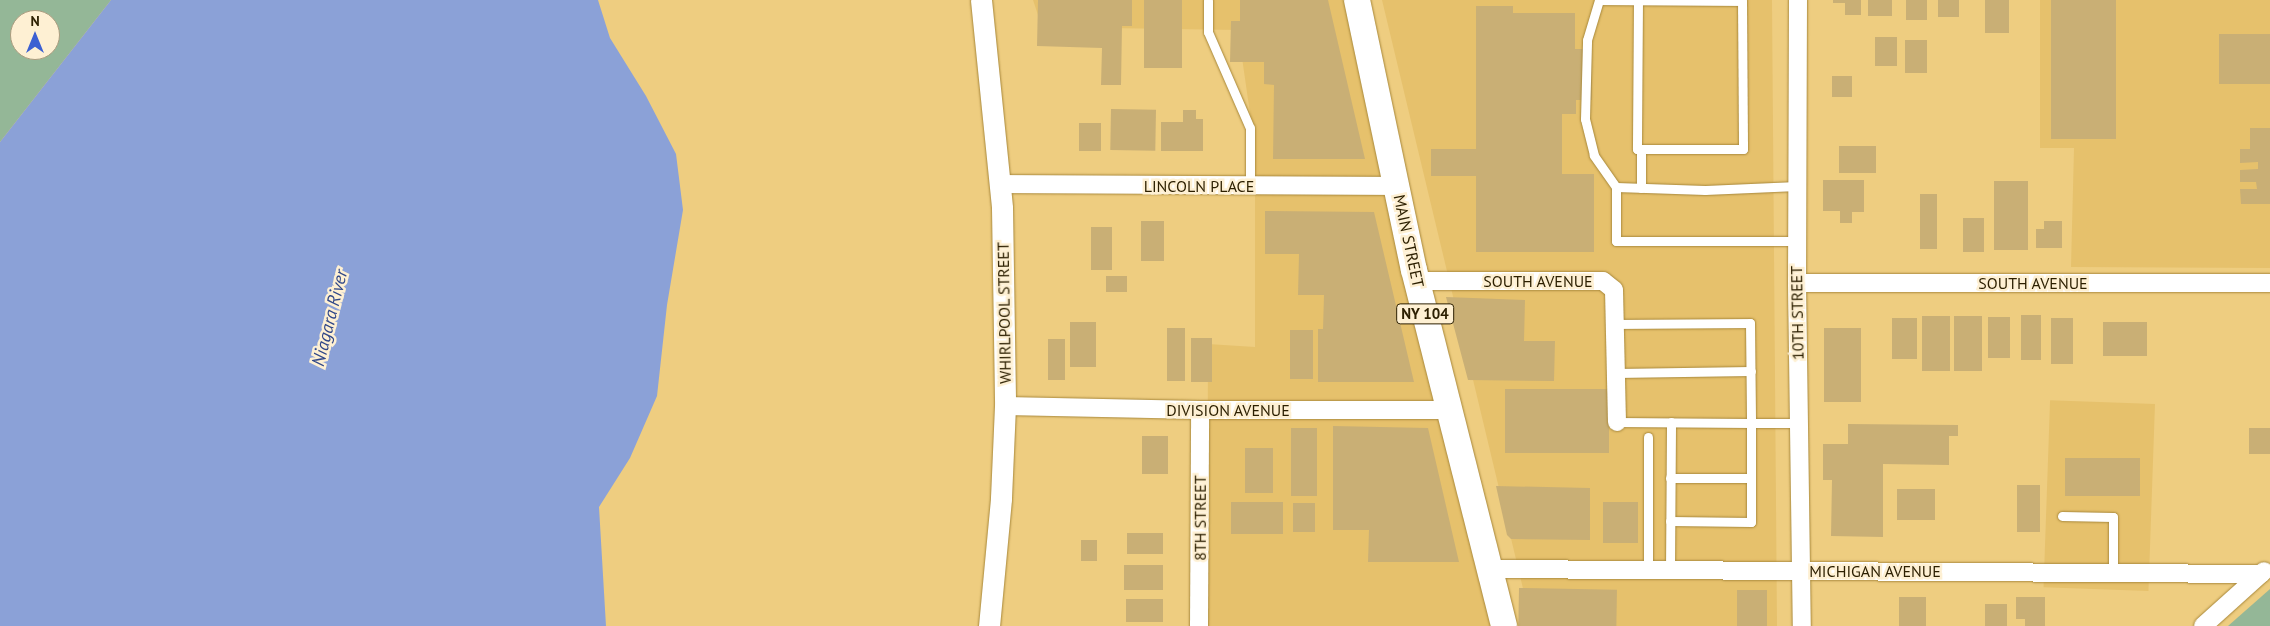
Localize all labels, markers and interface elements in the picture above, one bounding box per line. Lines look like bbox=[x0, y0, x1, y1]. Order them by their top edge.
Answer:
north arrow bbox=[10, 10, 60, 60]
text: N bbox=[30, 12, 40, 30]
street label: LINCOLN PLACE bbox=[1144, 176, 1254, 196]
street label: MAIN STREET bbox=[1390, 193, 1428, 289]
street label: WHIRLPOOL STREET bbox=[993, 242, 1015, 384]
street label: 10TH STREET bbox=[1787, 266, 1807, 360]
water label: Niagara River bbox=[308, 267, 352, 369]
street label: SOUTH AVENUE bbox=[1483, 271, 1593, 291]
street label: SOUTH AVENUE bbox=[1978, 273, 2088, 293]
road number: NY 104 bbox=[1395, 302, 1455, 326]
street label: DIVISION AVENUE bbox=[1166, 400, 1290, 420]
street label: 8TH STREET bbox=[1190, 475, 1210, 561]
street label: MICHIGAN AVENUE bbox=[1809, 561, 1941, 581]

